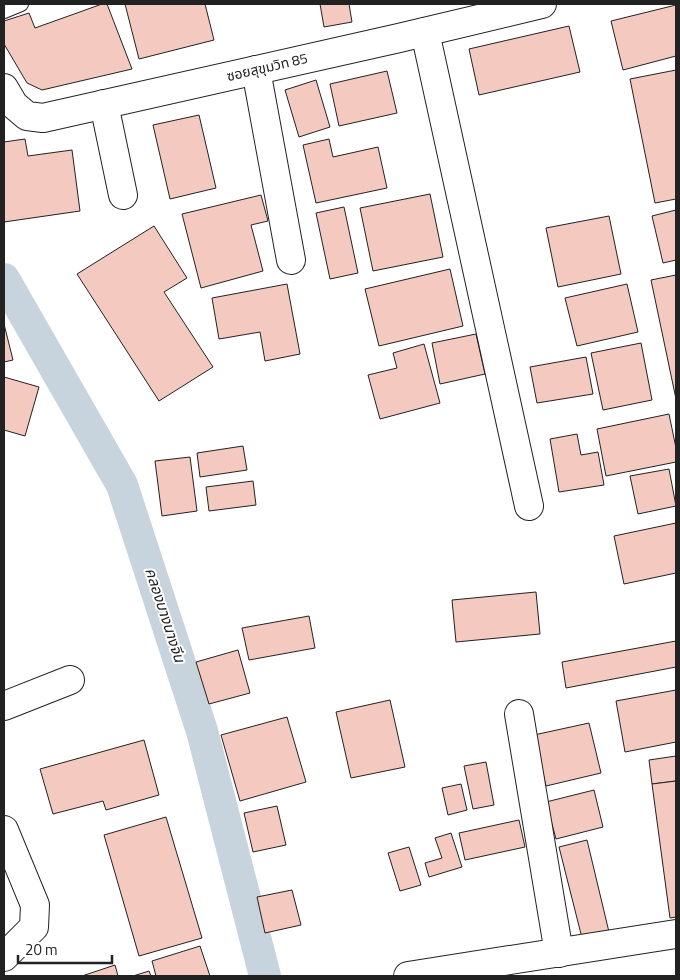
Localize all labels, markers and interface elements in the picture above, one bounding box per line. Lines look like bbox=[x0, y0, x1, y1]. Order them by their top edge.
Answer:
street label: ซอยสุขุมวิท 85 bbox=[224, 47, 310, 86]
water label: คลองบางนางจีน bbox=[139, 565, 192, 666]
scale bar bbox=[18, 932, 111, 964]
text: 20 m bbox=[25, 938, 58, 961]

